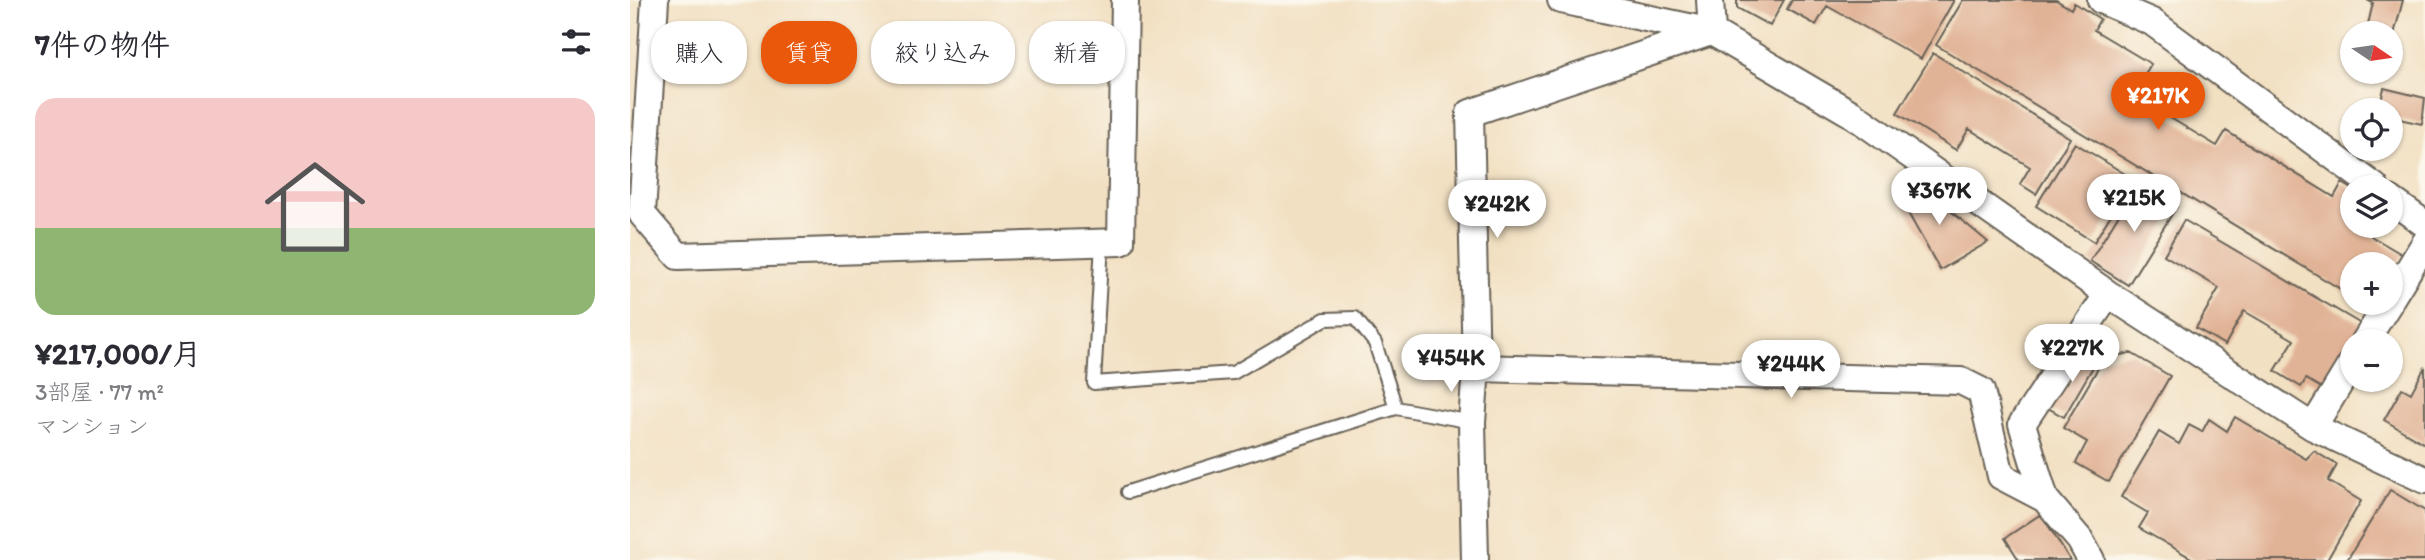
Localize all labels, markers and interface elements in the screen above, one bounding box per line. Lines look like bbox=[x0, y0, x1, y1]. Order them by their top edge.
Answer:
chip: 購入 bbox=[651, 21, 747, 84]
chip: 賃貸 bbox=[761, 21, 857, 84]
chip: 絞り込み bbox=[871, 21, 1015, 84]
chip: 新着 bbox=[1029, 21, 1125, 84]
north arrow bbox=[2340, 21, 2403, 84]
map controls bbox=[2340, 21, 2403, 392]
icon: filters bbox=[557, 23, 595, 61]
text: 7件の物件 bbox=[35, 26, 170, 63]
pin: ¥217K bbox=[2109, 72, 2207, 132]
text: ¥217K bbox=[2127, 81, 2189, 109]
button: locate bbox=[2340, 98, 2403, 161]
icon: home bbox=[252, 144, 378, 270]
pin: ¥367K bbox=[1890, 168, 1988, 227]
pin: ¥215K bbox=[2085, 174, 2183, 234]
button: layers bbox=[2340, 175, 2403, 238]
text: ¥367K bbox=[1907, 176, 1971, 204]
pin: ¥242K bbox=[1448, 180, 1546, 240]
text: ¥215K bbox=[2103, 183, 2165, 211]
text: ¥242K bbox=[1464, 189, 1530, 217]
button: + bbox=[2340, 252, 2403, 315]
pin: ¥227K bbox=[2023, 324, 2121, 384]
button: − bbox=[2340, 329, 2403, 392]
text: ¥227K bbox=[2040, 333, 2104, 361]
pin: ¥454K bbox=[1402, 334, 1500, 394]
text: ¥217,000/月 bbox=[35, 335, 202, 372]
pin: ¥244K bbox=[1742, 340, 1840, 400]
text: ¥454K bbox=[1417, 343, 1485, 371]
text: ¥244K bbox=[1757, 349, 1825, 377]
text: 3部屋 · 77 m² bbox=[35, 378, 164, 406]
text: マンション bbox=[35, 412, 149, 440]

